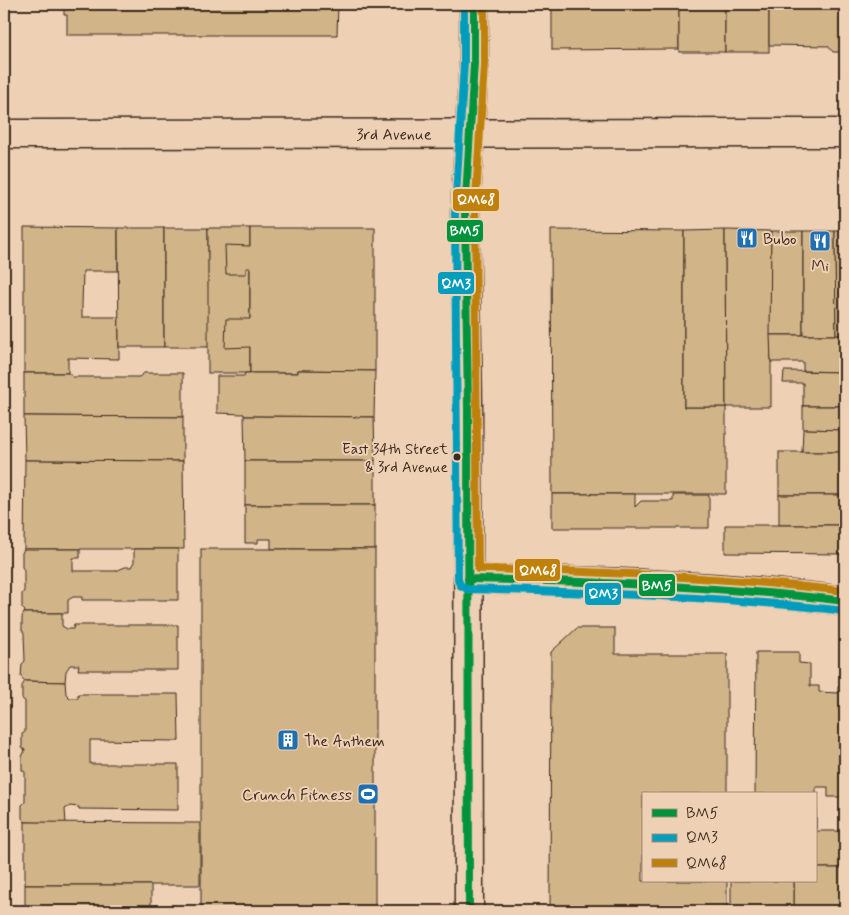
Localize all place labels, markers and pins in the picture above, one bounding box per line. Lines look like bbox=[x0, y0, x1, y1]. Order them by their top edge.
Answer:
restaurant icon: Bubo bbox=[735, 226, 759, 250]
place label: Bubo bbox=[763, 229, 797, 250]
restaurant icon: Mi bbox=[808, 229, 832, 253]
place label: Mi bbox=[811, 256, 829, 277]
place label: East 34th Street & 3rd Avenue bbox=[342, 440, 448, 478]
marker: East 34th Street & 3rd Avenue bbox=[452, 452, 462, 462]
building icon: The Anthem bbox=[276, 728, 300, 752]
place label: The Anthem bbox=[304, 731, 385, 752]
sports icon: Crunch Fitness bbox=[356, 782, 380, 806]
place label: Crunch Fitness bbox=[242, 785, 352, 806]

